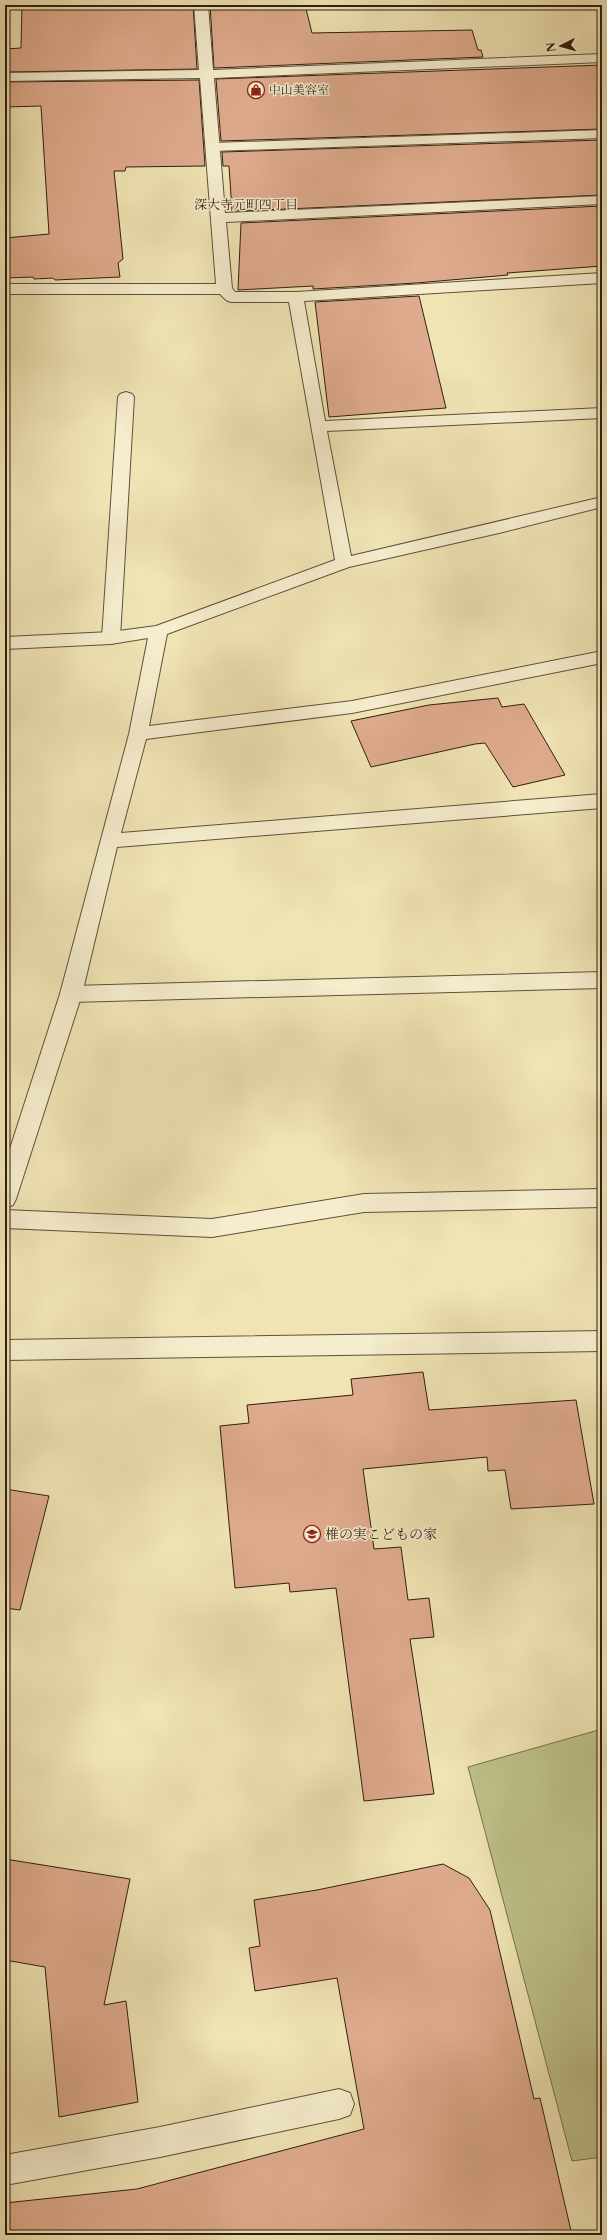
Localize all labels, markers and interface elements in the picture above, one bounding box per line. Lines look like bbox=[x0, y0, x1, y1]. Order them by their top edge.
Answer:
north arrow bbox=[541, 26, 581, 66]
text: N bbox=[544, 41, 559, 53]
shop icon: 中山美容室 bbox=[246, 80, 266, 100]
place label: 中山美容室 bbox=[269, 82, 329, 97]
district label: 深大寺元町四丁目 bbox=[194, 196, 298, 212]
school or university icon: 椎の実こどもの家 bbox=[302, 1524, 322, 1544]
place label: 椎の実こどもの家 bbox=[325, 1525, 437, 1543]

